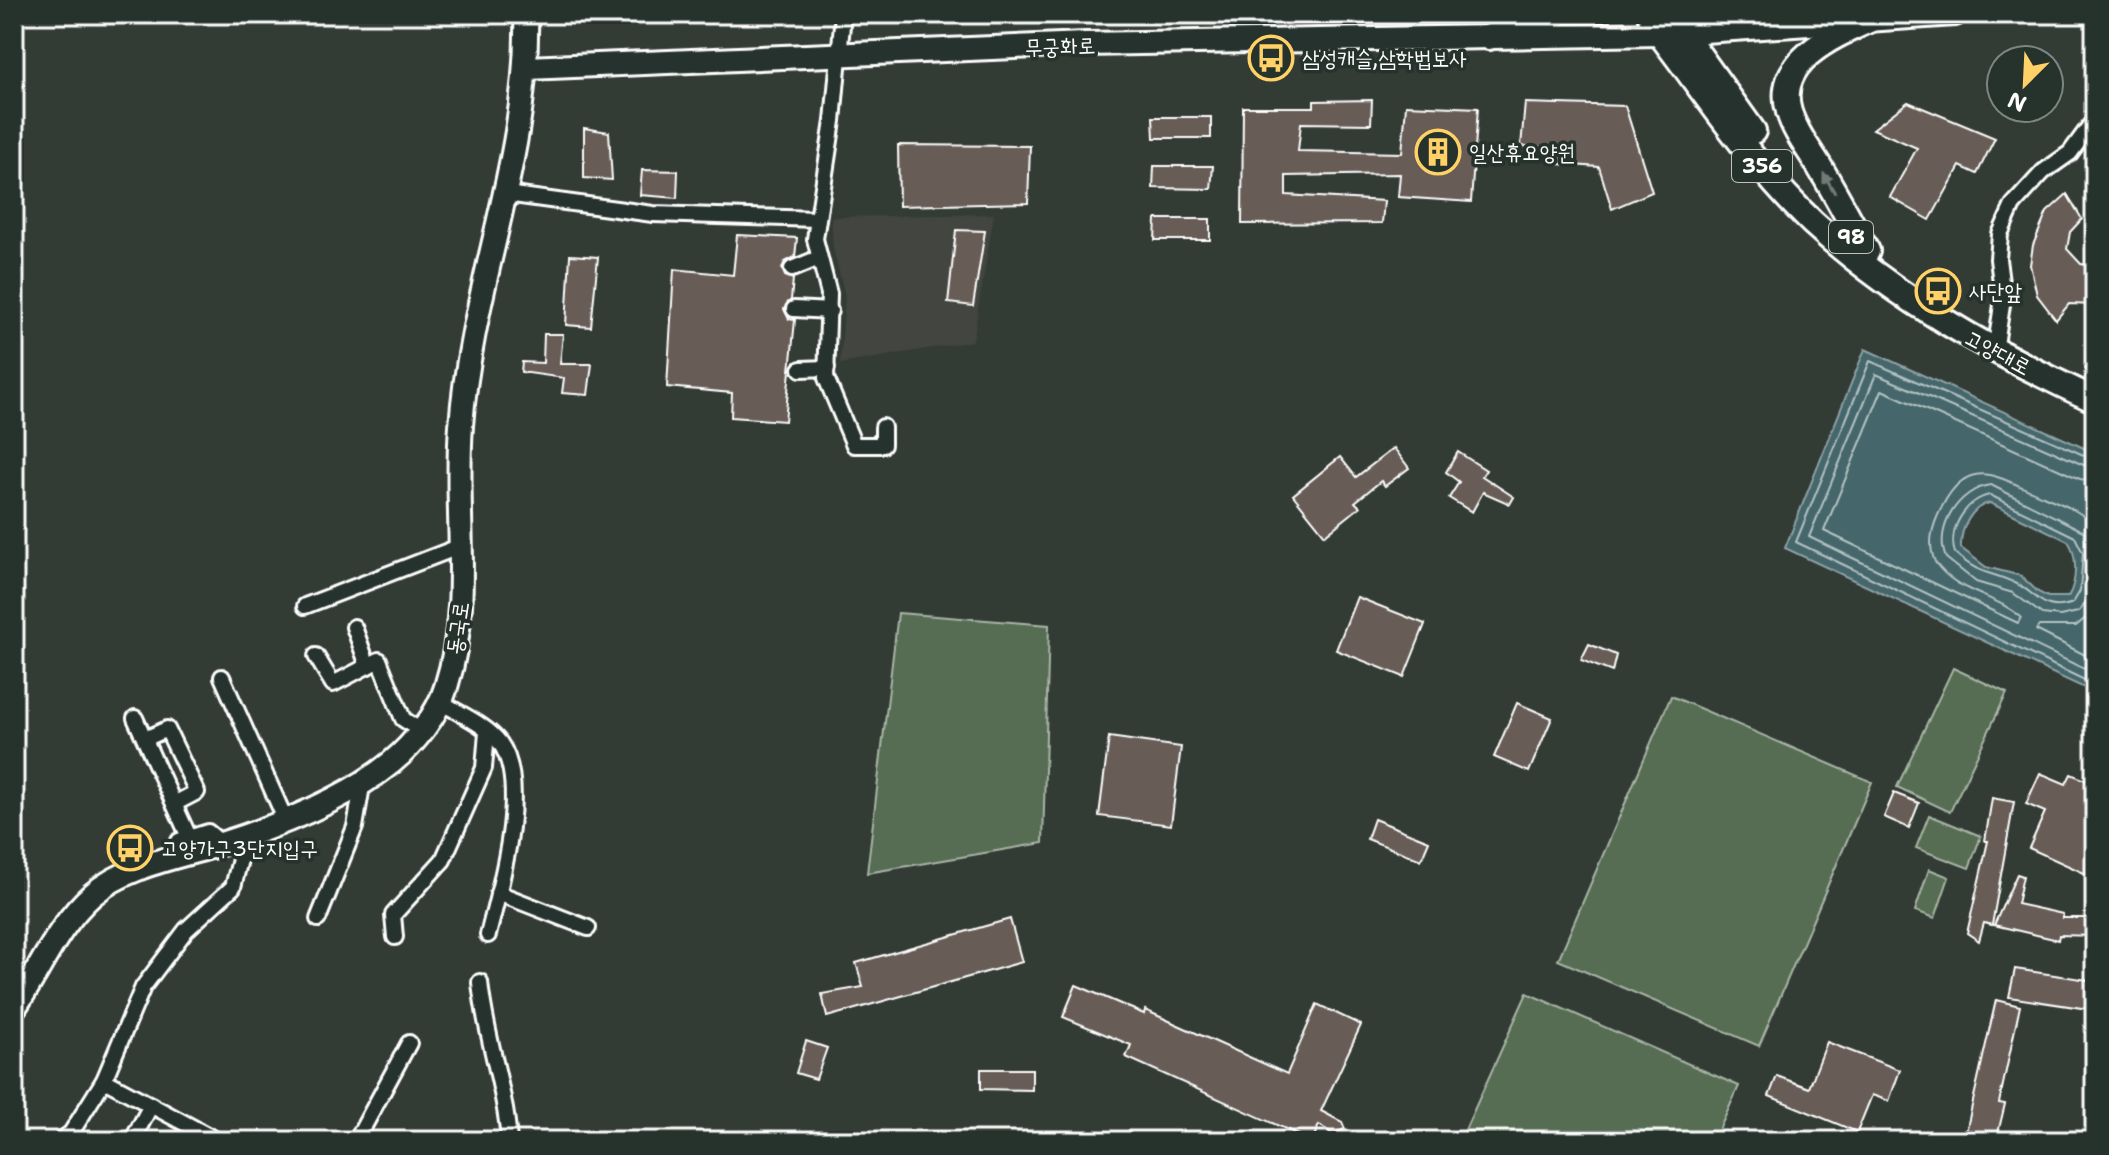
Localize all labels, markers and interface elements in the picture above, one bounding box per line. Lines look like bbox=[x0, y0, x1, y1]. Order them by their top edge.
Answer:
street label: 무궁화로 bbox=[1024, 31, 1096, 62]
bus stop icon: 삼성캐슬,삼학법보사 bbox=[1247, 34, 1295, 82]
place label: 삼성캐슬,삼학법보사 bbox=[1302, 44, 1467, 73]
north arrow bbox=[1985, 44, 2065, 124]
text: N bbox=[2003, 85, 2031, 119]
building icon: 일산휴요양원 bbox=[1414, 128, 1462, 176]
place label: 일산휴요양원 bbox=[1469, 138, 1575, 167]
road number: 356 bbox=[1732, 150, 1792, 182]
one-way arrow bbox=[1822, 172, 1836, 195]
road number: 98 bbox=[1829, 221, 1873, 253]
bus stop icon: 사단앞 bbox=[1914, 267, 1962, 315]
place label: 사단앞 bbox=[1969, 277, 2022, 306]
street label: 고양대로 bbox=[1960, 323, 2036, 382]
street label: 동국로 bbox=[439, 600, 476, 656]
bus stop icon: 고양가구3단지입구 bbox=[106, 824, 154, 872]
place label: 고양가구3단지입구 bbox=[161, 834, 318, 863]

